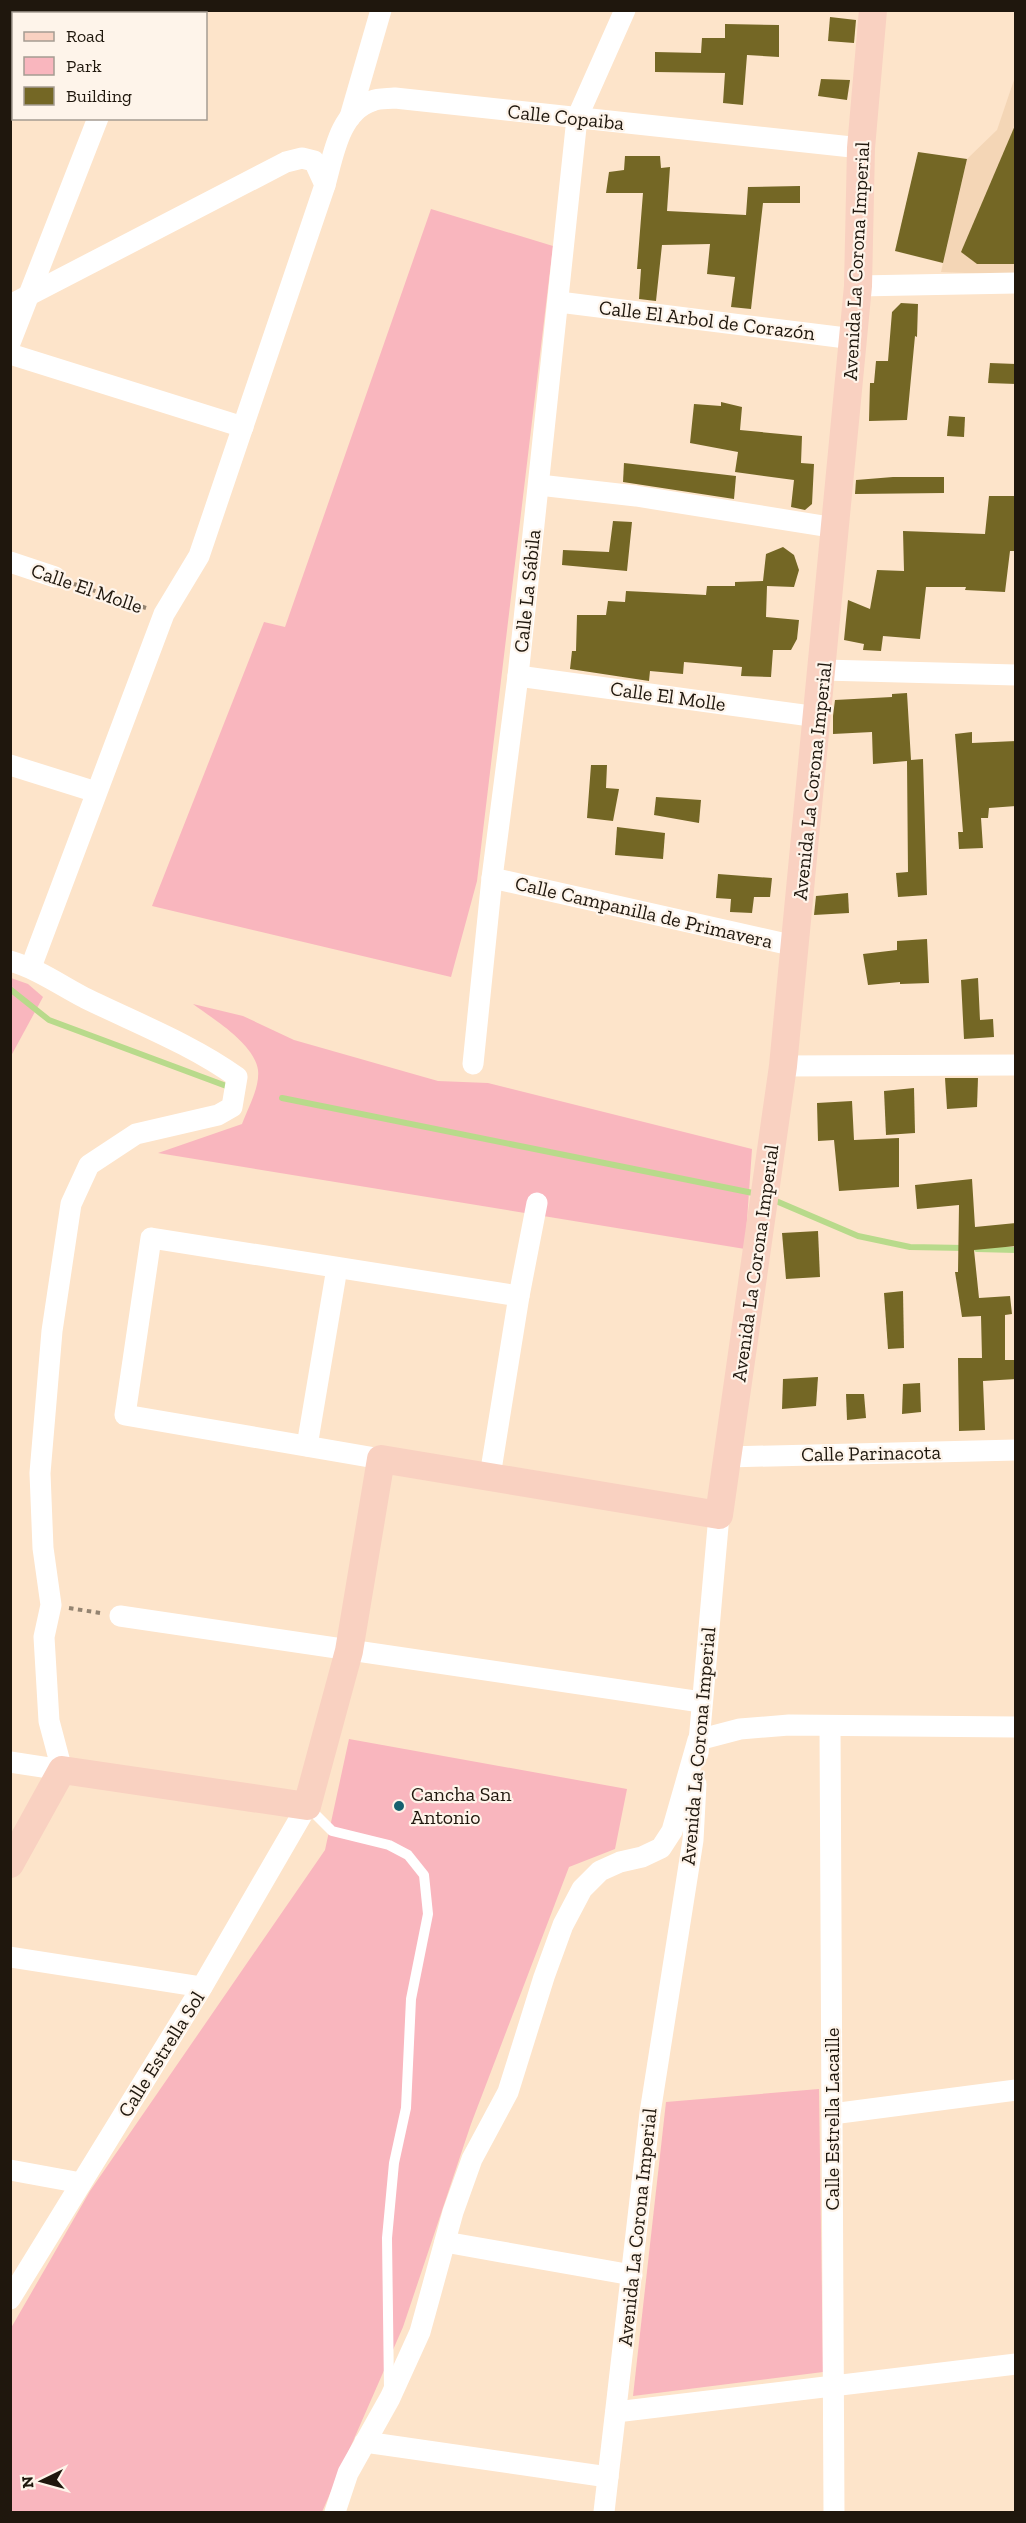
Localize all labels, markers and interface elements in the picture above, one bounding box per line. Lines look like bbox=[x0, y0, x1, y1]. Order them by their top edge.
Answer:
legend bbox=[12, 12, 207, 120]
text: Road bbox=[66, 25, 105, 47]
text: Park bbox=[66, 55, 102, 77]
text: Building bbox=[66, 85, 132, 107]
street label: Calle Copaiba bbox=[507, 99, 626, 135]
street label: Avenida La Corona Imperial bbox=[838, 141, 874, 381]
street label: Calle El Arbol de Corazón bbox=[598, 295, 817, 345]
street label: Calle La Sábila bbox=[509, 528, 545, 654]
street label: Calle El Molle bbox=[28, 558, 146, 618]
street label: Avenida La Corona Imperial bbox=[788, 661, 836, 901]
street label: Calle El Molle bbox=[609, 676, 727, 716]
street label: Calle Campanilla de Primavera bbox=[513, 871, 776, 953]
street label: Avenida La Corona Imperial bbox=[726, 1143, 784, 1383]
street label: Calle Parinacota bbox=[801, 1440, 941, 1466]
street label: Avenida La Corona Imperial bbox=[676, 1626, 720, 1866]
place label: Cancha San Antonio bbox=[411, 1782, 512, 1829]
marker: Cancha San Antonio bbox=[392, 1799, 406, 1813]
street label: Calle Estrella Sol bbox=[113, 1987, 209, 2121]
street label: Calle Estrella Lacaille bbox=[820, 2028, 844, 2210]
street label: Avenida La Corona Imperial bbox=[613, 2107, 661, 2347]
north arrow bbox=[12, 2451, 72, 2511]
text: N bbox=[18, 2475, 38, 2489]

